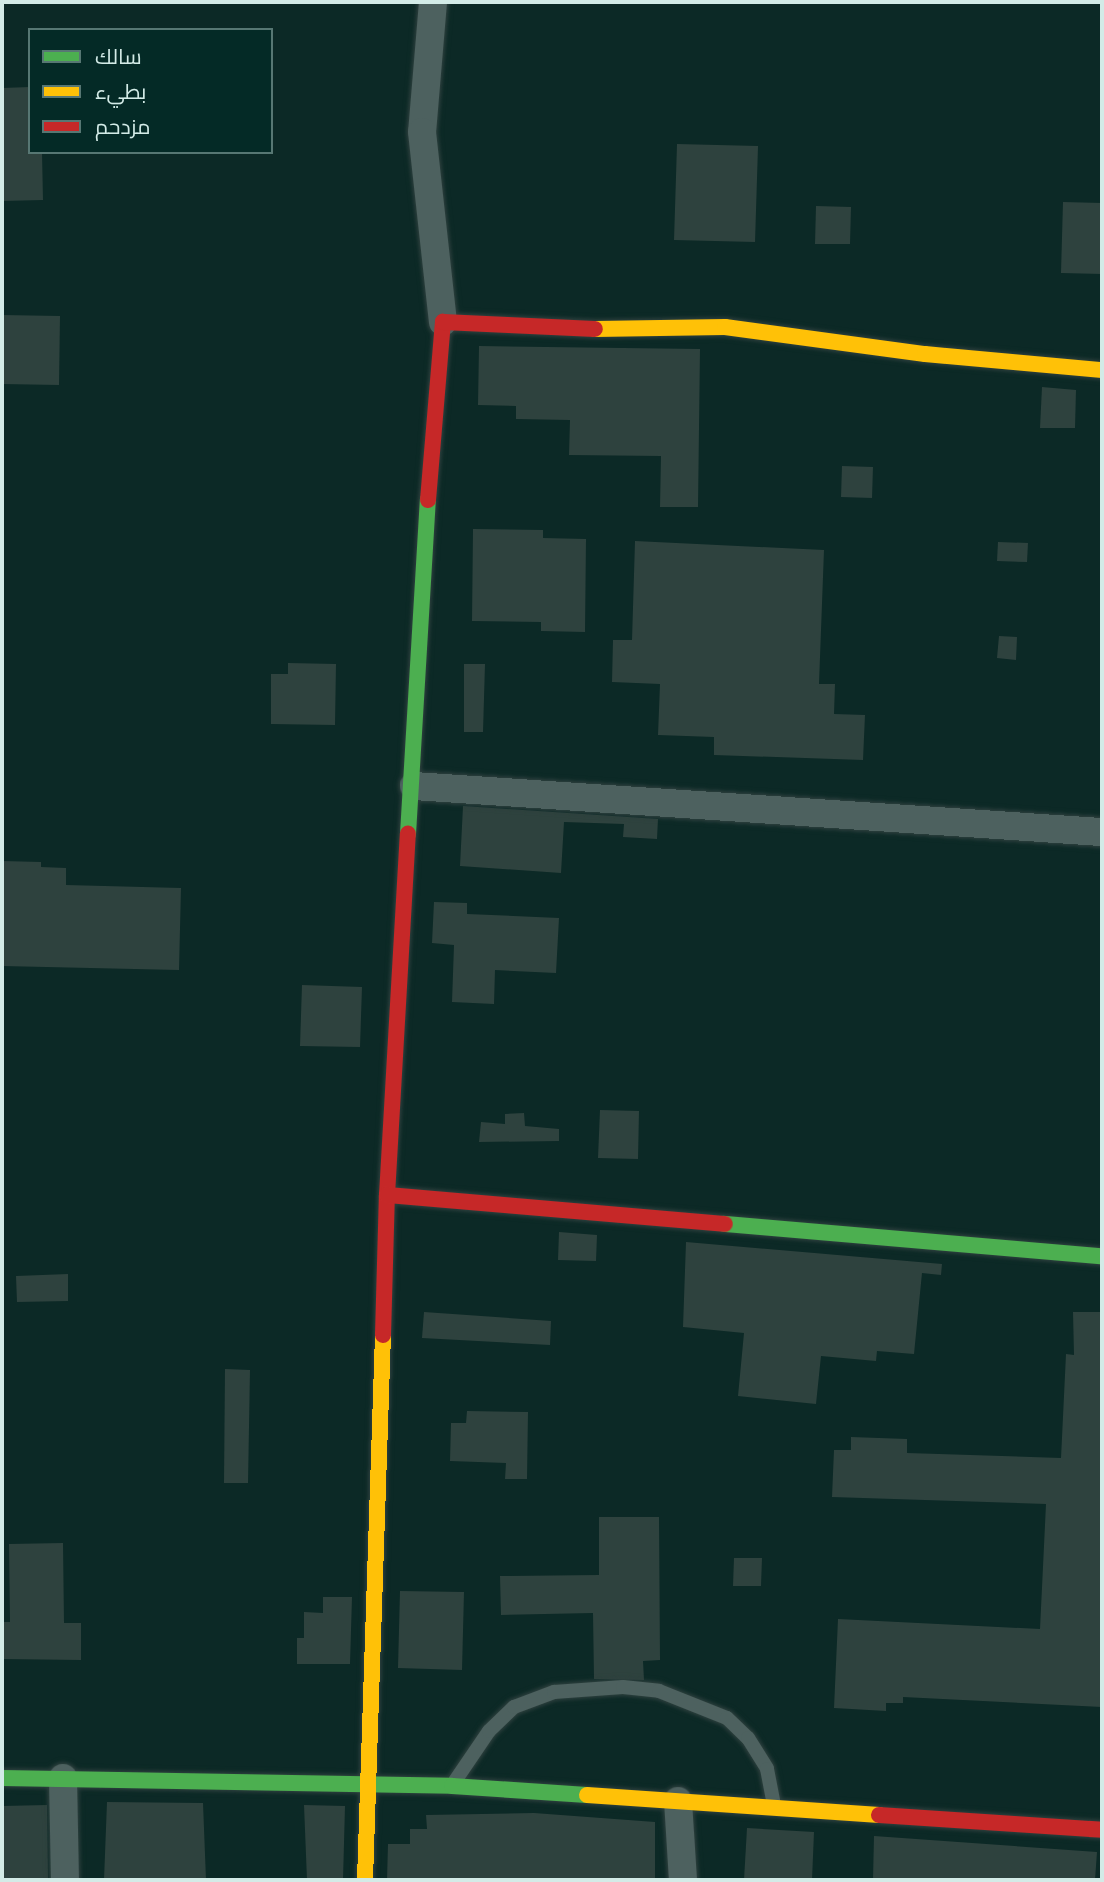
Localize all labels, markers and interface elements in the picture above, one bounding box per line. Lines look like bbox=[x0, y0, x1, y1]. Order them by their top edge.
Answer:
legend bbox=[28, 28, 273, 154]
text: سالك bbox=[95, 44, 142, 70]
text: بطيء bbox=[95, 79, 146, 105]
text: مزدحم bbox=[95, 114, 150, 140]

